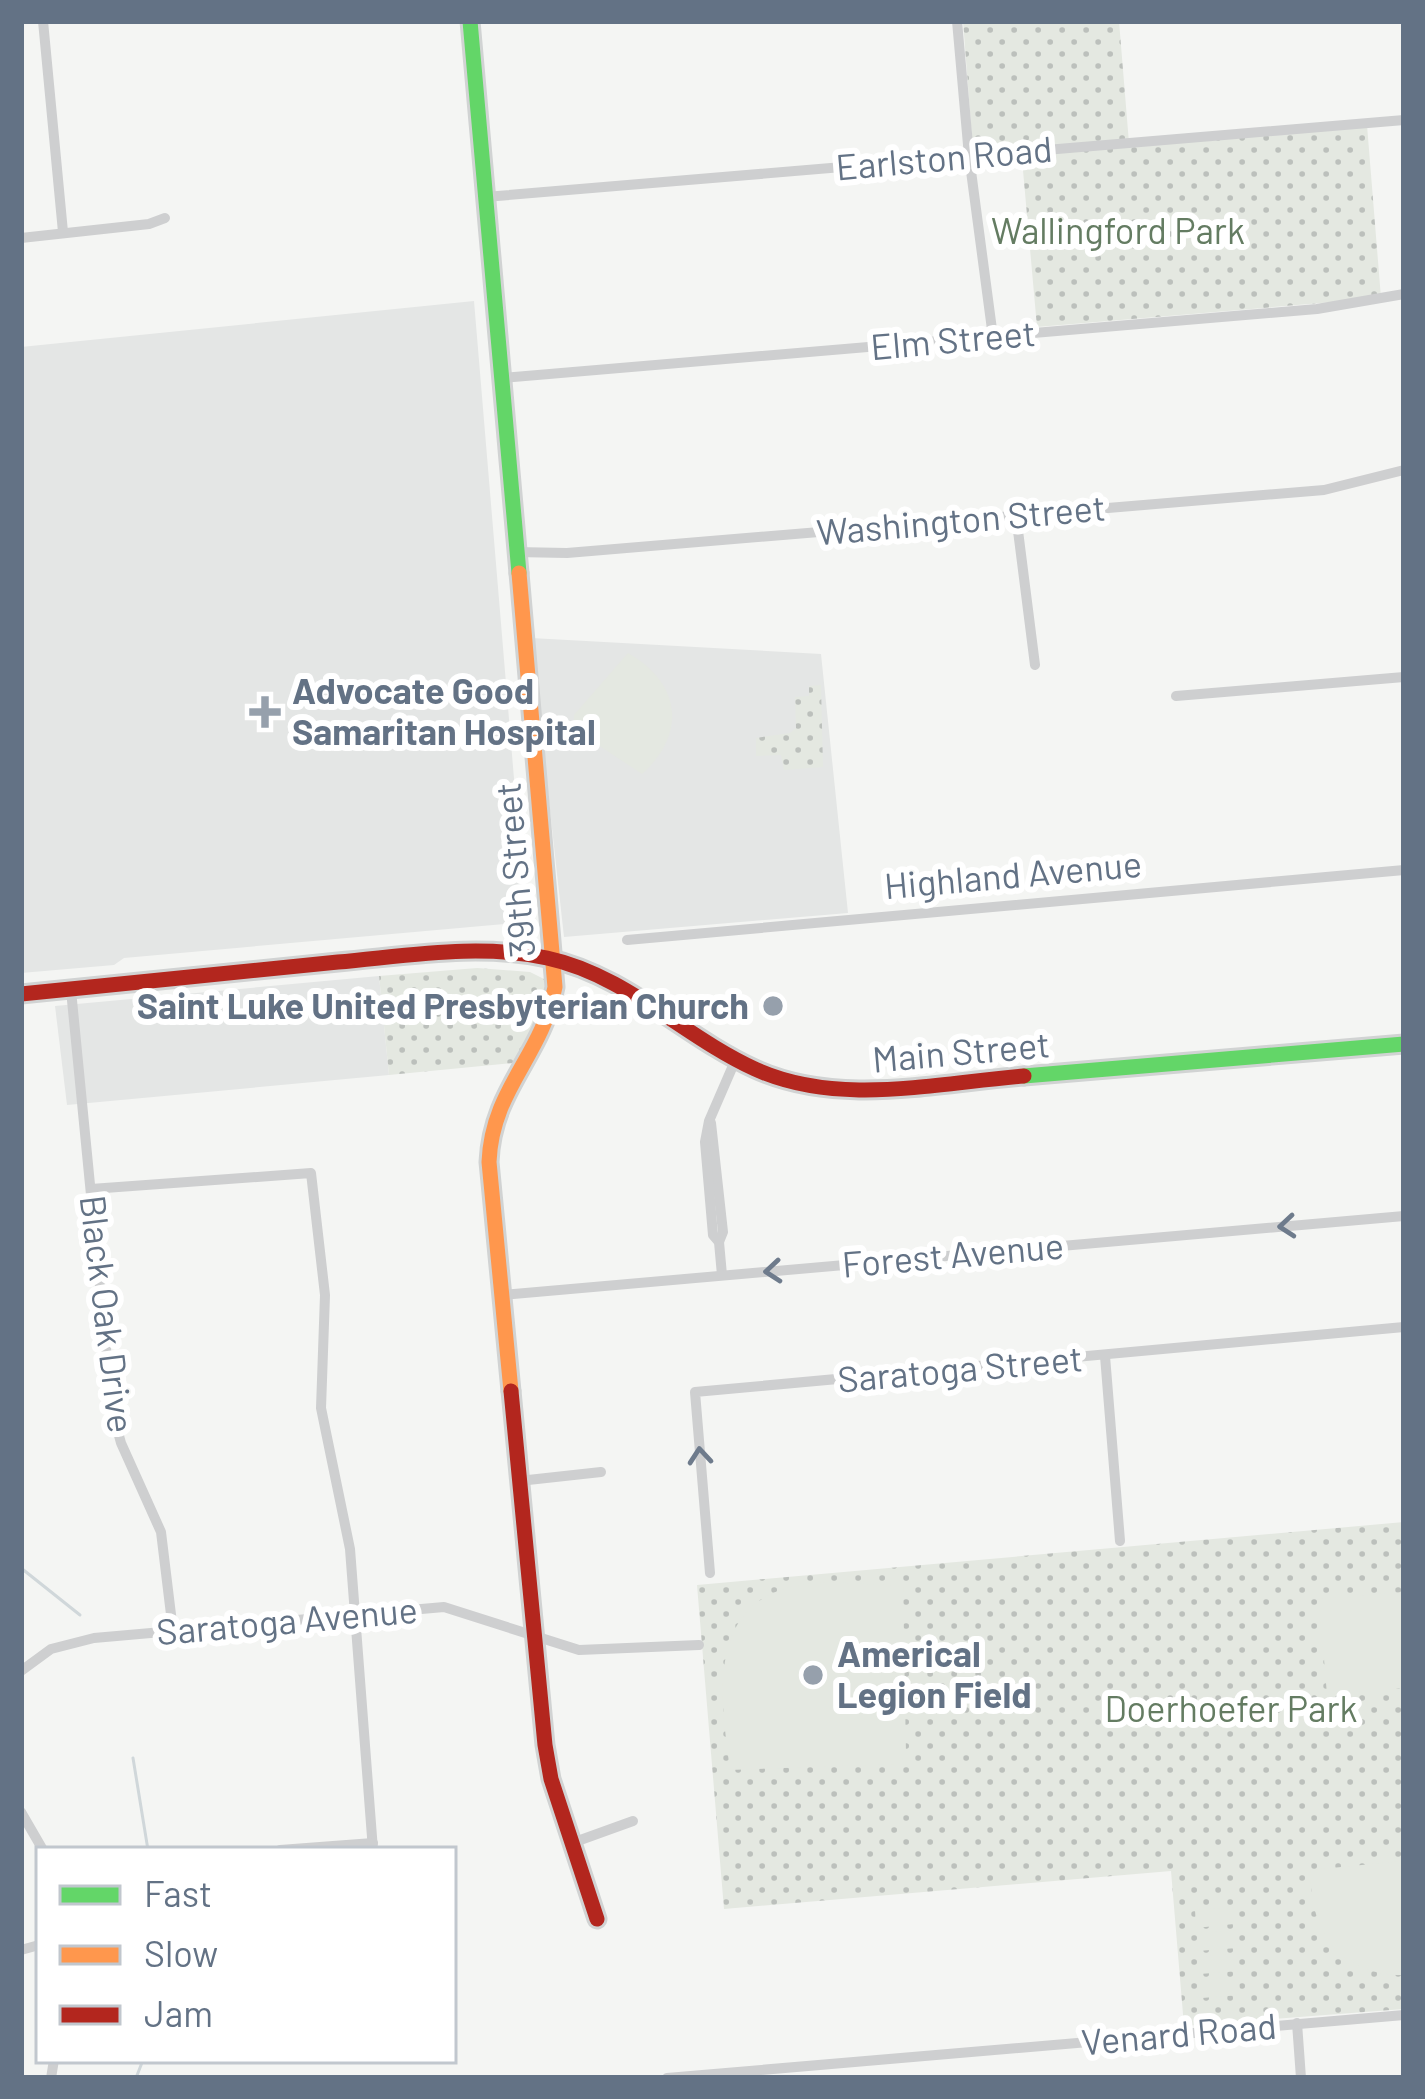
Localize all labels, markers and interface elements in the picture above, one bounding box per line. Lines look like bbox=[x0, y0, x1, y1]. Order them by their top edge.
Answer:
street label: Earlston Road bbox=[834, 126, 1054, 187]
park label: Wallingford Park bbox=[991, 208, 1245, 251]
street label: Elm Street bbox=[869, 310, 1037, 367]
street label: Washington Street bbox=[815, 484, 1107, 553]
place label: Advocate Good Samaritan Hospital bbox=[292, 668, 596, 752]
marker: Advocate Good Samaritan Hospital bbox=[249, 696, 281, 728]
street label: 39th Street bbox=[484, 781, 543, 959]
street label: Highland Avenue bbox=[882, 841, 1143, 906]
place label: Saint Luke United Presbyterian Church bbox=[137, 983, 749, 1026]
marker: Saint Luke United Presbyterian Church bbox=[760, 993, 786, 1019]
street label: Main Street bbox=[870, 1021, 1052, 1080]
street label: Black Oak Drive bbox=[73, 1192, 144, 1435]
one-way arrow bbox=[1278, 1213, 1297, 1239]
street label: Forest Avenue bbox=[840, 1222, 1066, 1285]
one-way arrow bbox=[763, 1258, 782, 1283]
street label: Saratoga Street bbox=[835, 1335, 1084, 1400]
one-way arrow bbox=[688, 1446, 713, 1465]
street label: Saratoga Avenue bbox=[154, 1587, 419, 1652]
place label: Americal Legion Field bbox=[837, 1631, 1032, 1715]
marker: Americal Legion Field bbox=[800, 1662, 826, 1688]
park label: Doerhoefer Park bbox=[1104, 1686, 1358, 1729]
legend bbox=[36, 1847, 456, 2063]
text: Fast bbox=[144, 1871, 212, 1914]
text: Slow bbox=[144, 1931, 218, 1974]
text: Jam bbox=[144, 1991, 213, 2034]
street label: Venard Road bbox=[1079, 2003, 1278, 2062]

